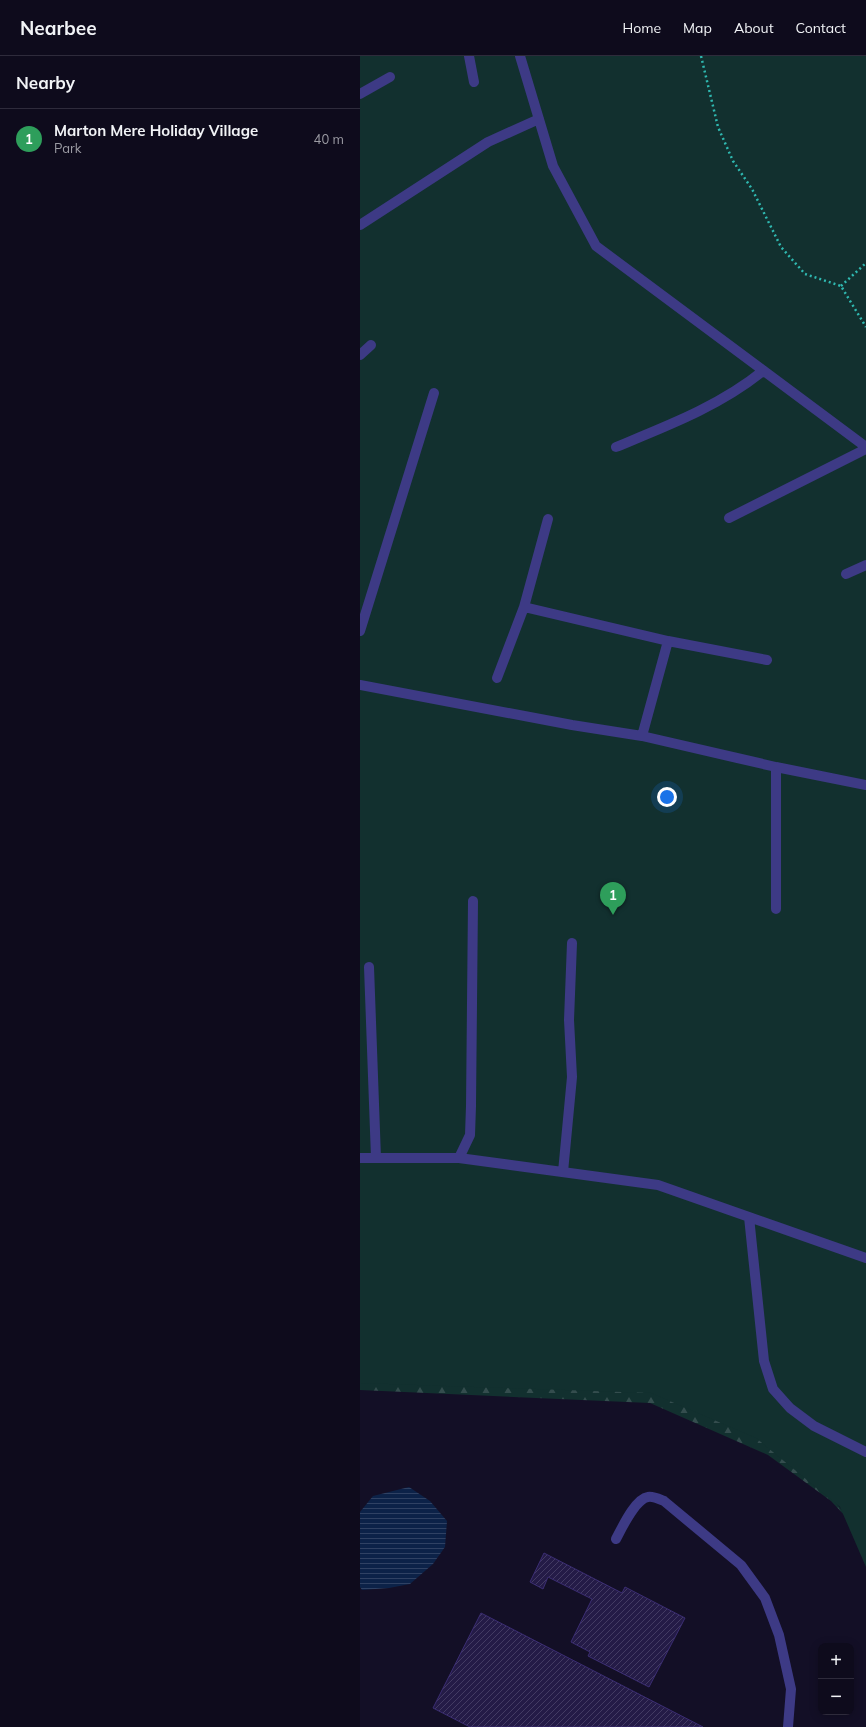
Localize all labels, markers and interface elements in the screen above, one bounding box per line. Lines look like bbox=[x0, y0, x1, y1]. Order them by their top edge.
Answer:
text: Nearbee bbox=[20, 16, 97, 40]
text: Home bbox=[622, 19, 661, 37]
text: Map bbox=[683, 19, 712, 37]
text: About bbox=[734, 19, 774, 37]
text: Contact bbox=[796, 19, 846, 37]
text: Nearby bbox=[16, 72, 75, 93]
text: Marton Mere Holiday Village bbox=[54, 121, 258, 140]
text: 1 bbox=[25, 131, 33, 147]
text: 40 m bbox=[314, 131, 344, 147]
text: Park bbox=[54, 140, 81, 156]
your location bbox=[657, 787, 677, 807]
pin: 1 bbox=[600, 882, 626, 915]
map controls bbox=[818, 1643, 854, 1715]
button: + bbox=[818, 1643, 854, 1679]
button: − bbox=[818, 1679, 854, 1715]

